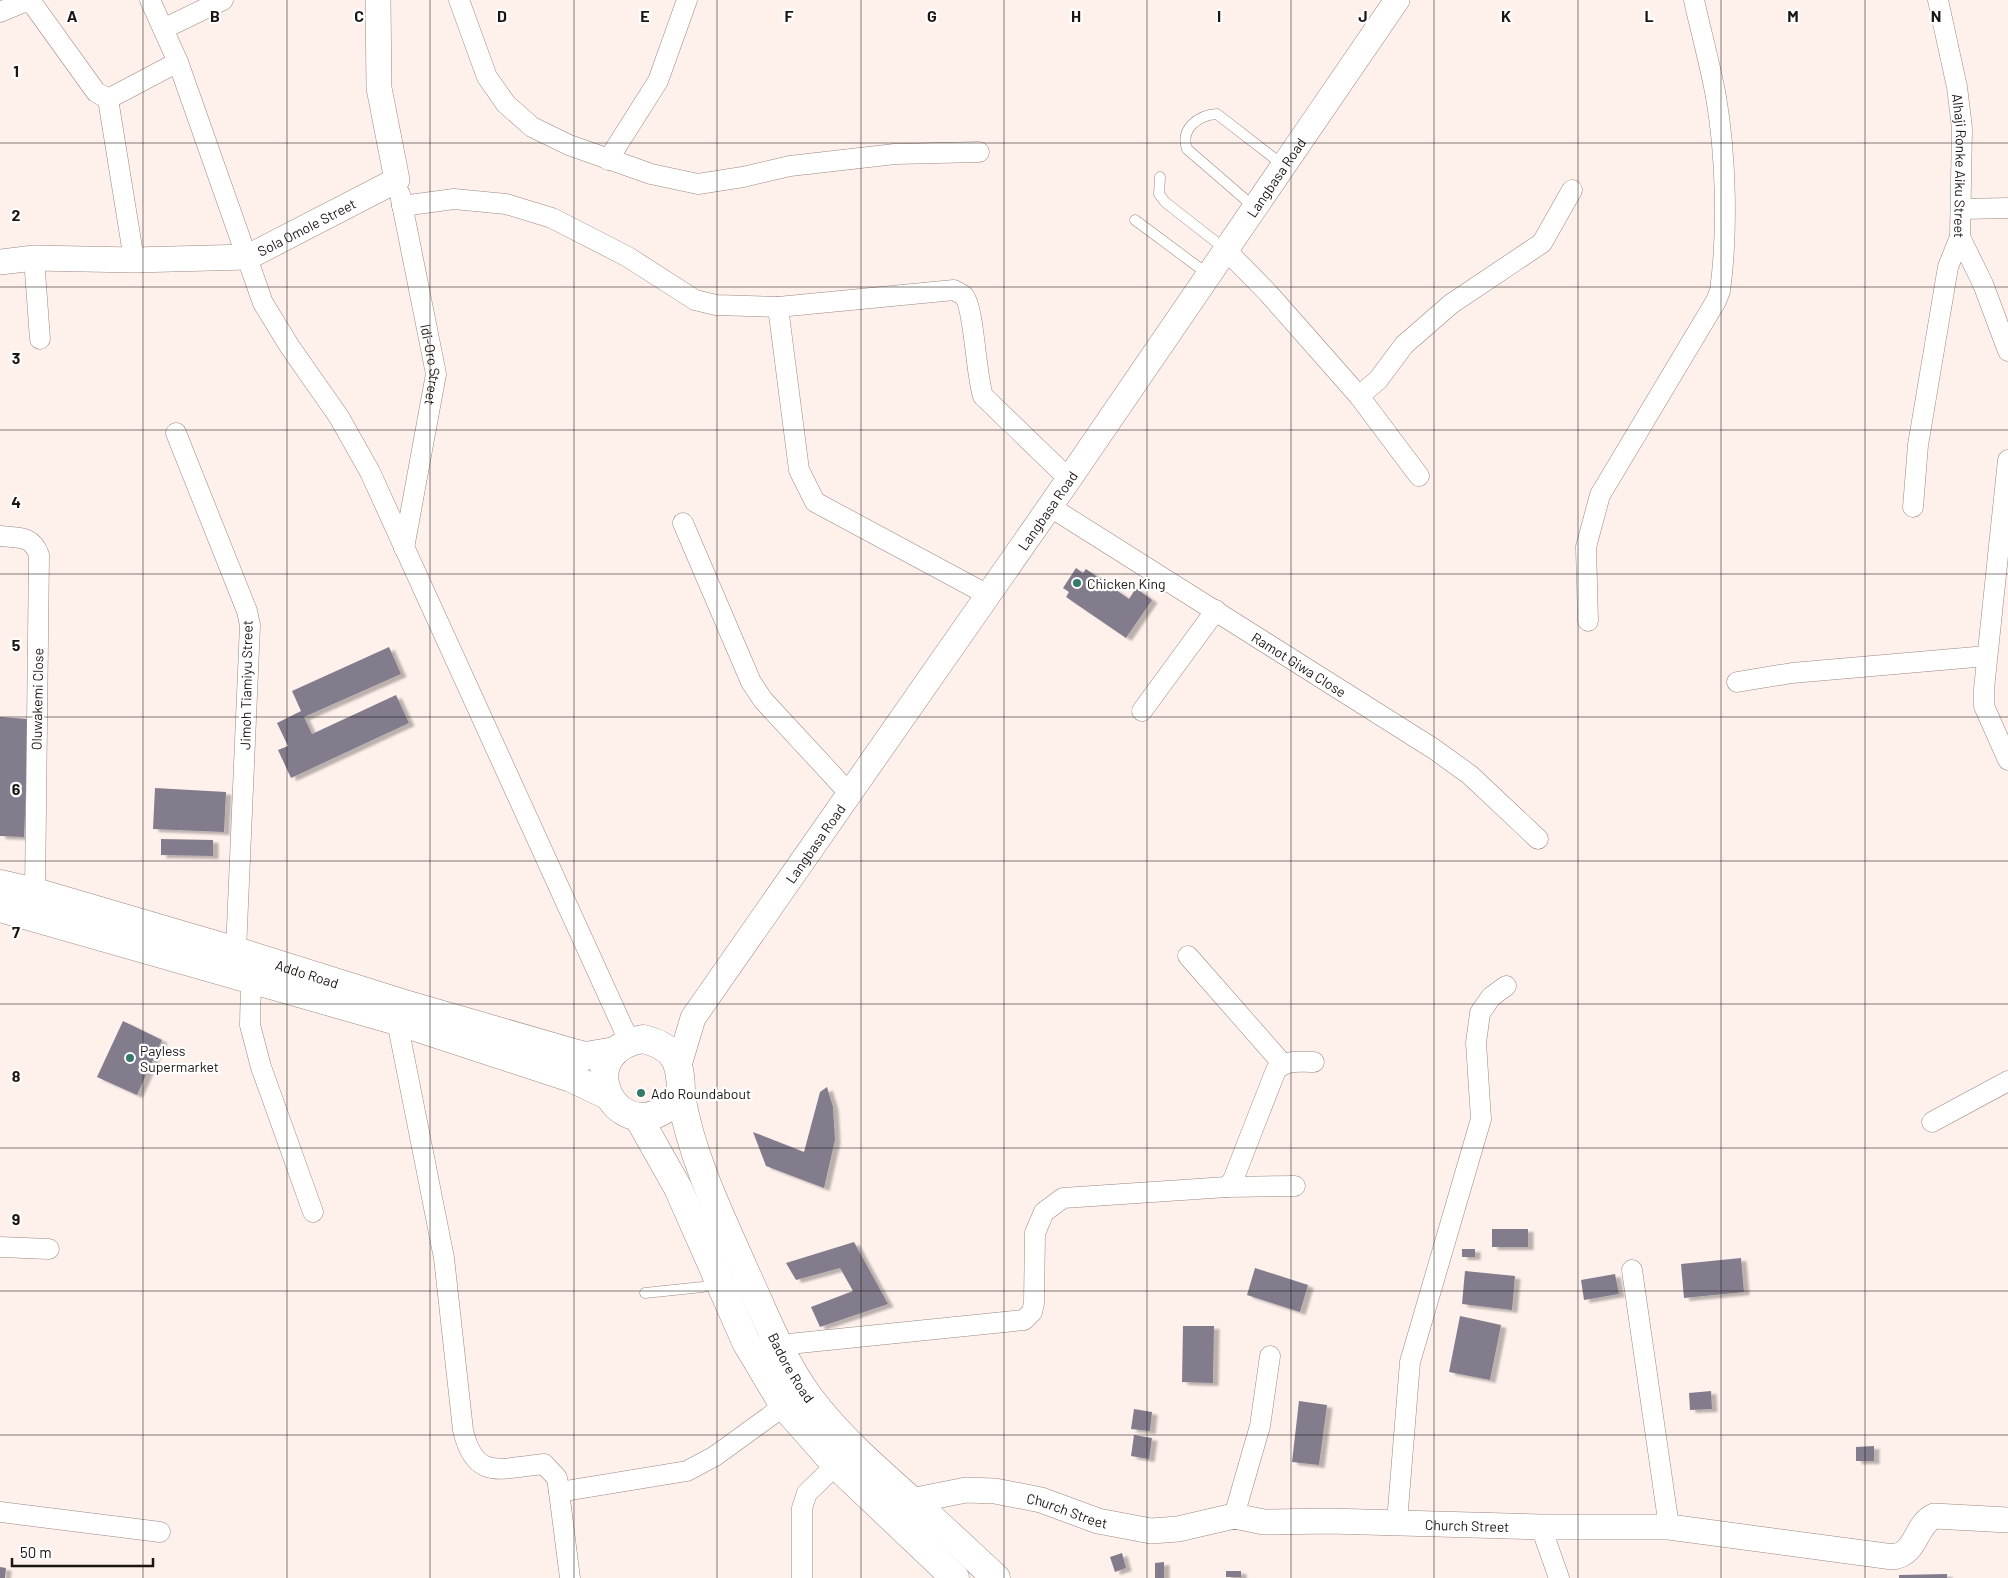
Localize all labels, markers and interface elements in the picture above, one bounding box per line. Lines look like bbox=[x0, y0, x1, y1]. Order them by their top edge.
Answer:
text: A bbox=[67, 6, 78, 25]
text: B bbox=[210, 6, 220, 25]
text: C bbox=[354, 6, 364, 25]
text: D bbox=[497, 6, 507, 25]
text: E bbox=[640, 6, 650, 25]
text: F bbox=[785, 6, 794, 25]
text: G bbox=[927, 6, 937, 25]
text: H bbox=[1071, 6, 1081, 25]
text: I bbox=[1217, 6, 1221, 25]
text: J bbox=[1358, 6, 1368, 25]
text: K bbox=[1501, 6, 1511, 25]
text: L bbox=[1644, 6, 1654, 25]
text: M bbox=[1787, 6, 1799, 25]
text: N bbox=[1931, 6, 1941, 25]
text: 1 bbox=[13, 61, 19, 80]
street label: Alhaji Ronke Aiku Street bbox=[1949, 93, 1971, 238]
street label: Langbasa Road bbox=[1242, 134, 1309, 220]
street label: Sola Omole Street bbox=[254, 194, 359, 259]
text: 2 bbox=[12, 205, 21, 224]
street label: Idi-Oro Street bbox=[418, 322, 445, 407]
text: 3 bbox=[12, 348, 20, 367]
street label: Langbasa Road bbox=[1014, 468, 1081, 553]
text: 4 bbox=[11, 492, 21, 511]
place label: Chicken King bbox=[1087, 575, 1166, 592]
marker: Chicken King bbox=[1071, 577, 1083, 589]
street label: Jimoh Tiamiyu Street bbox=[236, 620, 256, 750]
street label: Ramot Giwa Close bbox=[1249, 628, 1350, 700]
text: 5 bbox=[12, 635, 21, 654]
street label: Oluwakemi Close bbox=[28, 648, 46, 750]
text: 6 bbox=[12, 779, 21, 798]
street label: Langbasa Road bbox=[781, 800, 848, 886]
text: 7 bbox=[12, 922, 20, 941]
street label: Addo Road bbox=[274, 955, 341, 991]
place label: Payless Supermarket bbox=[140, 1042, 219, 1075]
marker: Payless Supermarket bbox=[124, 1052, 136, 1064]
text: 8 bbox=[12, 1066, 21, 1085]
place label: Ado Roundabout bbox=[651, 1085, 751, 1102]
marker: Ado Roundabout bbox=[635, 1087, 647, 1099]
text: 9 bbox=[12, 1209, 20, 1228]
street label: Badore Road bbox=[765, 1330, 818, 1406]
street label: Church Street bbox=[1025, 1489, 1109, 1531]
street label: Church Street bbox=[1425, 1515, 1510, 1535]
scale bar bbox=[12, 1536, 154, 1568]
text: 50 m bbox=[20, 1543, 52, 1561]

